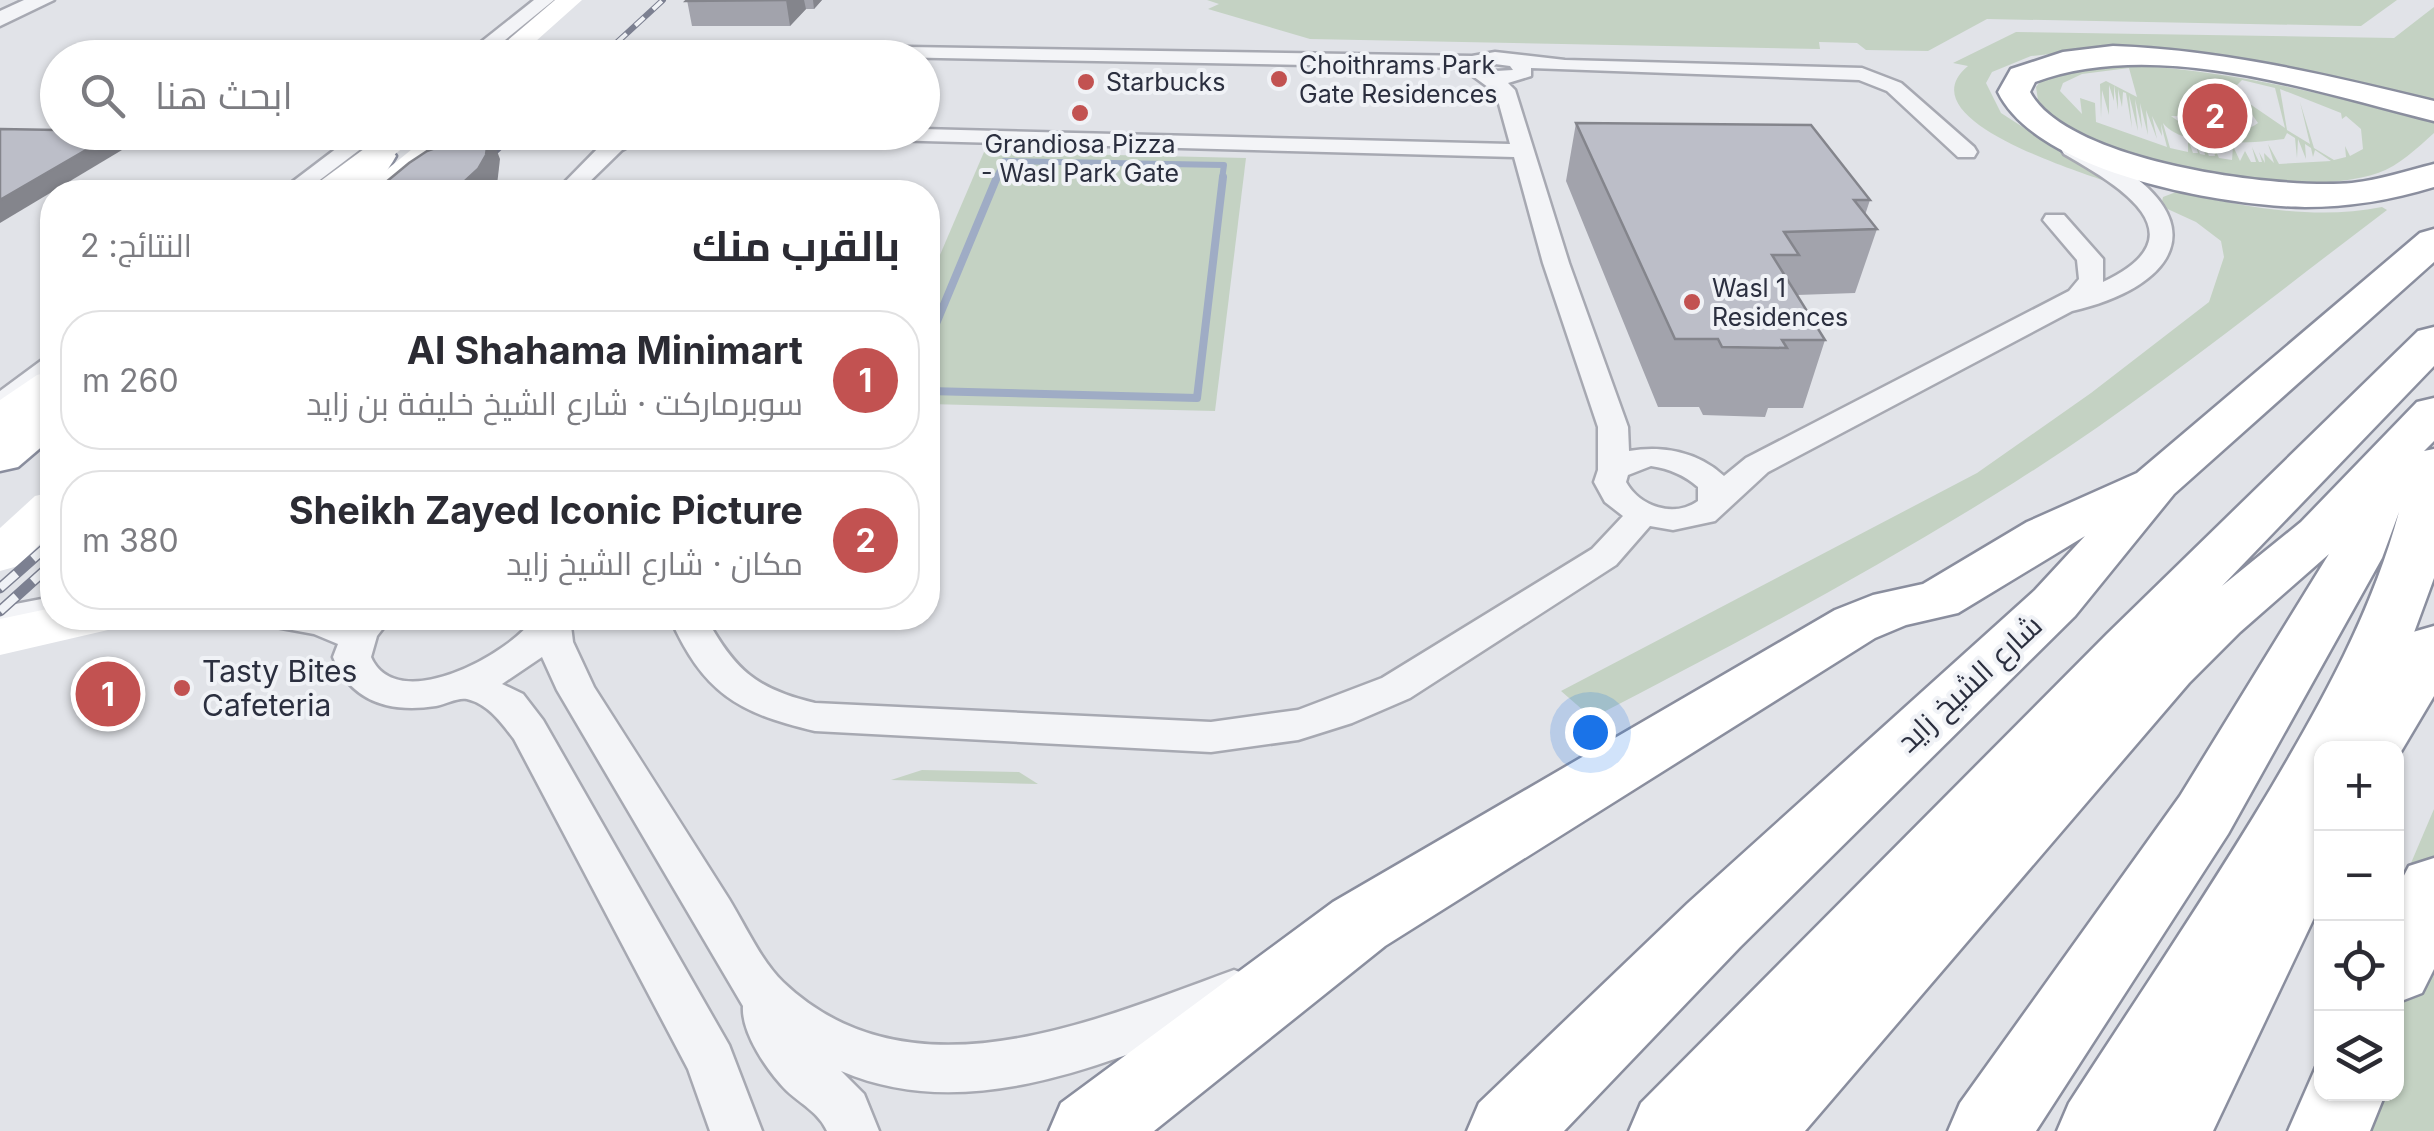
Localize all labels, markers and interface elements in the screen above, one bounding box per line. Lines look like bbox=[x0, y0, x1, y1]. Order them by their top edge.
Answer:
search box bbox=[40, 40, 940, 150]
place label: Choithrams Park Gate Residences bbox=[1299, 50, 1498, 109]
place label: Starbucks bbox=[1106, 67, 1225, 97]
icon: search bbox=[75, 68, 130, 123]
marker: Choithrams Park Gate Residences bbox=[1268, 68, 1290, 90]
marker: Starbucks bbox=[1075, 71, 1097, 93]
text: ابحث هنا bbox=[155, 72, 293, 118]
pin: 2 bbox=[2182, 78, 2248, 154]
marker: Grandiosa Pizza - Wasl Park Gate bbox=[1069, 102, 1091, 124]
place label: Grandiosa Pizza - Wasl Park Gate bbox=[981, 129, 1179, 188]
text: بالقرب منك bbox=[692, 220, 900, 271]
text: النتائج: 2 bbox=[80, 226, 192, 265]
place label: Wasl 1 Residences bbox=[1712, 273, 1848, 332]
marker: Wasl 1 Residences bbox=[1681, 291, 1703, 313]
text: Al Shahama Minimart bbox=[407, 327, 803, 373]
text: 260 m bbox=[82, 361, 179, 400]
text: 1 bbox=[859, 361, 872, 400]
text: سوبرماركت · شارع الشيخ خليفة بن زايد bbox=[306, 384, 803, 423]
text: Sheikh Zayed Iconic Picture bbox=[289, 487, 803, 533]
text: 380 m bbox=[82, 521, 179, 560]
text: 2 bbox=[855, 521, 876, 560]
text: مكان · شارع الشيخ زايد bbox=[506, 544, 803, 583]
street label: شارع الشيخ زايد bbox=[1889, 607, 2051, 761]
place label: Tasty Bites Cafeteria bbox=[202, 653, 357, 723]
pin: 1 bbox=[76, 656, 140, 732]
marker: Tasty Bites Cafeteria bbox=[171, 677, 193, 699]
your location bbox=[1565, 707, 1616, 758]
map controls bbox=[2314, 741, 2404, 1101]
button: + bbox=[2314, 741, 2404, 831]
button: − bbox=[2314, 831, 2404, 921]
button: locate bbox=[2314, 921, 2404, 1011]
button: layers bbox=[2314, 1011, 2404, 1101]

